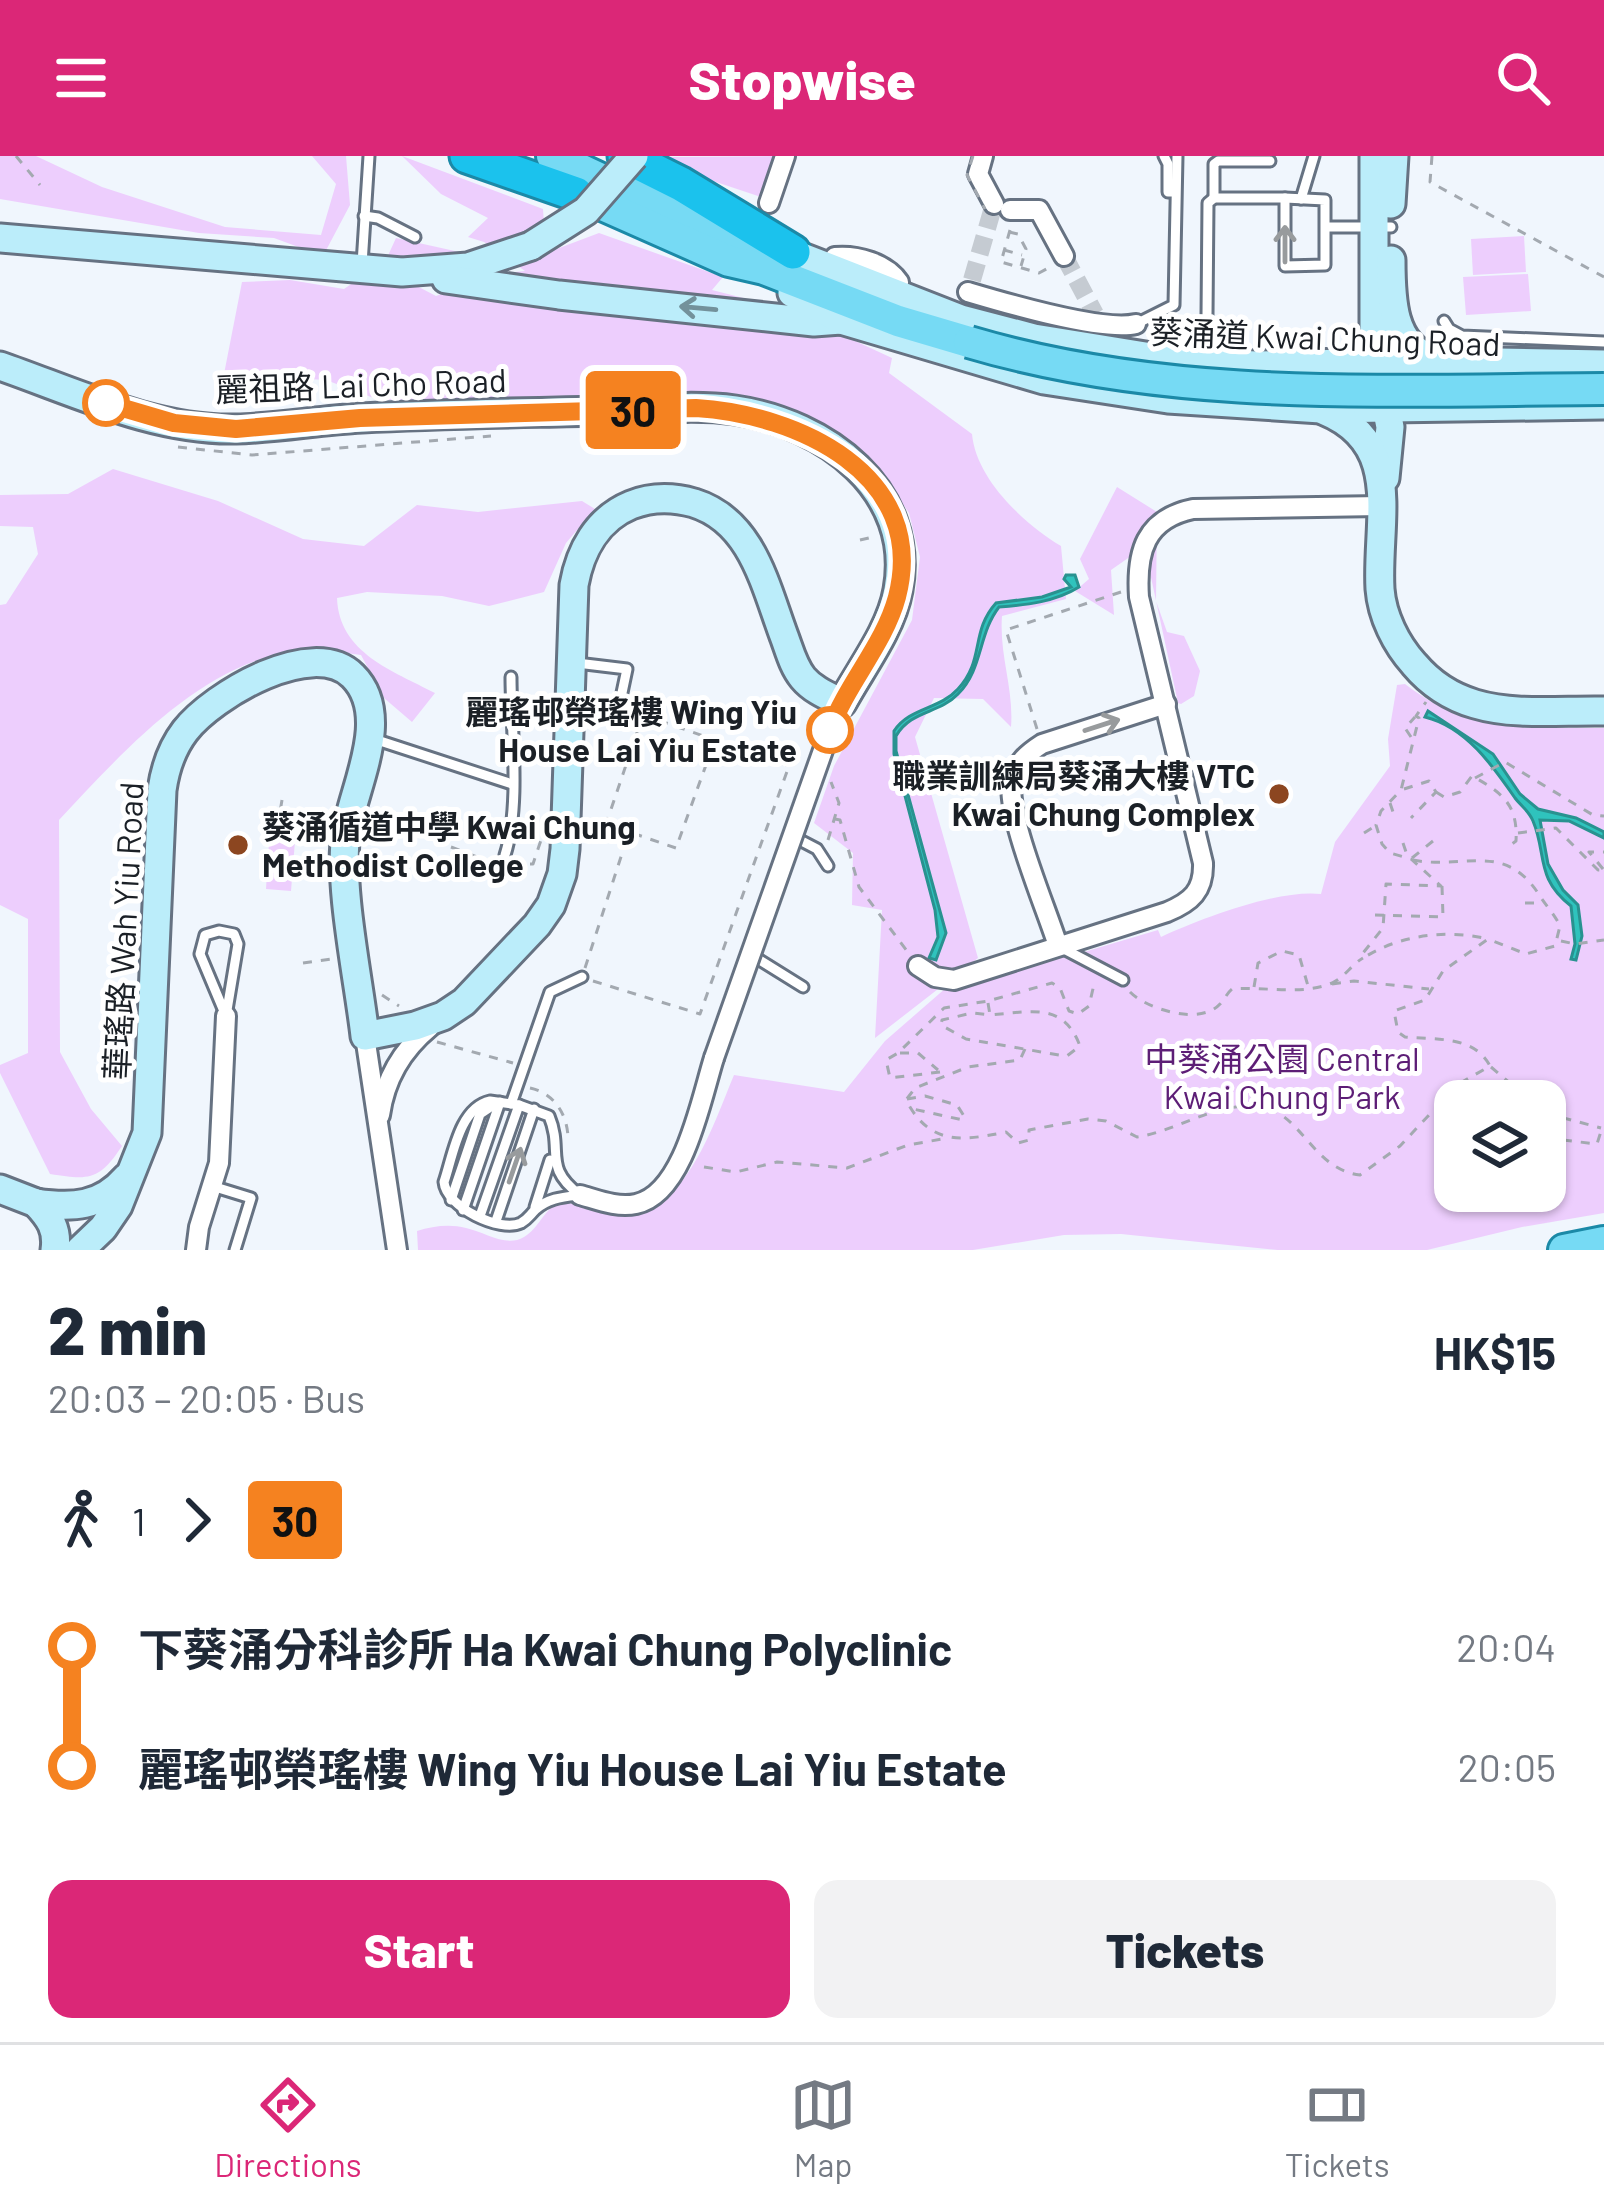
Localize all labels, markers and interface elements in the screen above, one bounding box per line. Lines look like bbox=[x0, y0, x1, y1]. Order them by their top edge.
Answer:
icon: menu bbox=[48, 45, 114, 111]
icon: search bbox=[1490, 45, 1556, 111]
text: Stopwise bbox=[688, 46, 916, 111]
one-way arrow bbox=[1274, 225, 1296, 264]
one-way arrow bbox=[679, 296, 718, 319]
street label: 葵涌道 Kwai Chung Road bbox=[1149, 311, 1501, 363]
street label: 麗祖路 Lai Cho Road bbox=[215, 359, 507, 409]
line badge: 30 bbox=[579, 371, 687, 449]
unlabelled marker bbox=[84, 381, 128, 425]
text: 30 bbox=[610, 385, 656, 435]
place label: 麗瑤邨榮瑤樓 Wing Yiu House Lai Yiu Estate bbox=[465, 691, 797, 769]
marker: 麗瑤邨榮瑤樓 Wing Yiu House Lai Yiu Estate bbox=[808, 708, 852, 752]
one-way arrow bbox=[1082, 712, 1120, 734]
place label: 職業訓練局葵涌大樓 VTC Kwai Chung Complex bbox=[892, 755, 1255, 833]
street label: 華瑤路 Wah Yiu Road bbox=[95, 781, 151, 1081]
marker: 職業訓練局葵涌大樓 VTC Kwai Chung Complex bbox=[1266, 781, 1292, 807]
place label: 葵涌循道中學 Kwai Chung Methodist College bbox=[262, 806, 636, 884]
marker: 葵涌循道中學 Kwai Chung Methodist College bbox=[225, 832, 251, 858]
park label: 中葵涌公園 Central Kwai Chung Park bbox=[1144, 1038, 1420, 1116]
map controls bbox=[1434, 1080, 1566, 1212]
button: layers bbox=[1434, 1080, 1566, 1212]
one-way arrow bbox=[506, 1147, 527, 1184]
text: 2 min bbox=[48, 1289, 207, 1368]
text: HK$15 bbox=[1434, 1325, 1556, 1379]
text: 20:03 – 20:05 · Bus bbox=[48, 1374, 365, 1421]
icon: walk bbox=[48, 1487, 114, 1553]
icon: forward bbox=[164, 1487, 230, 1553]
text: 30 bbox=[272, 1495, 318, 1545]
text: 1 bbox=[132, 1497, 146, 1544]
text: 下葵涌分科診所 Ha Kwai Chung Polyclinic bbox=[138, 1621, 952, 1675]
text: 20:04 bbox=[1456, 1623, 1556, 1670]
text: 麗瑤邨榮瑤樓 Wing Yiu House Lai Yiu Estate bbox=[138, 1741, 1007, 1795]
text: 20:05 bbox=[1458, 1743, 1556, 1790]
button: Start bbox=[48, 1880, 790, 2018]
button: Tickets bbox=[814, 1880, 1556, 2018]
tab: Directions bbox=[214, 2072, 362, 2184]
tab: Map bbox=[790, 2072, 856, 2184]
tab: Tickets bbox=[1285, 2072, 1390, 2184]

